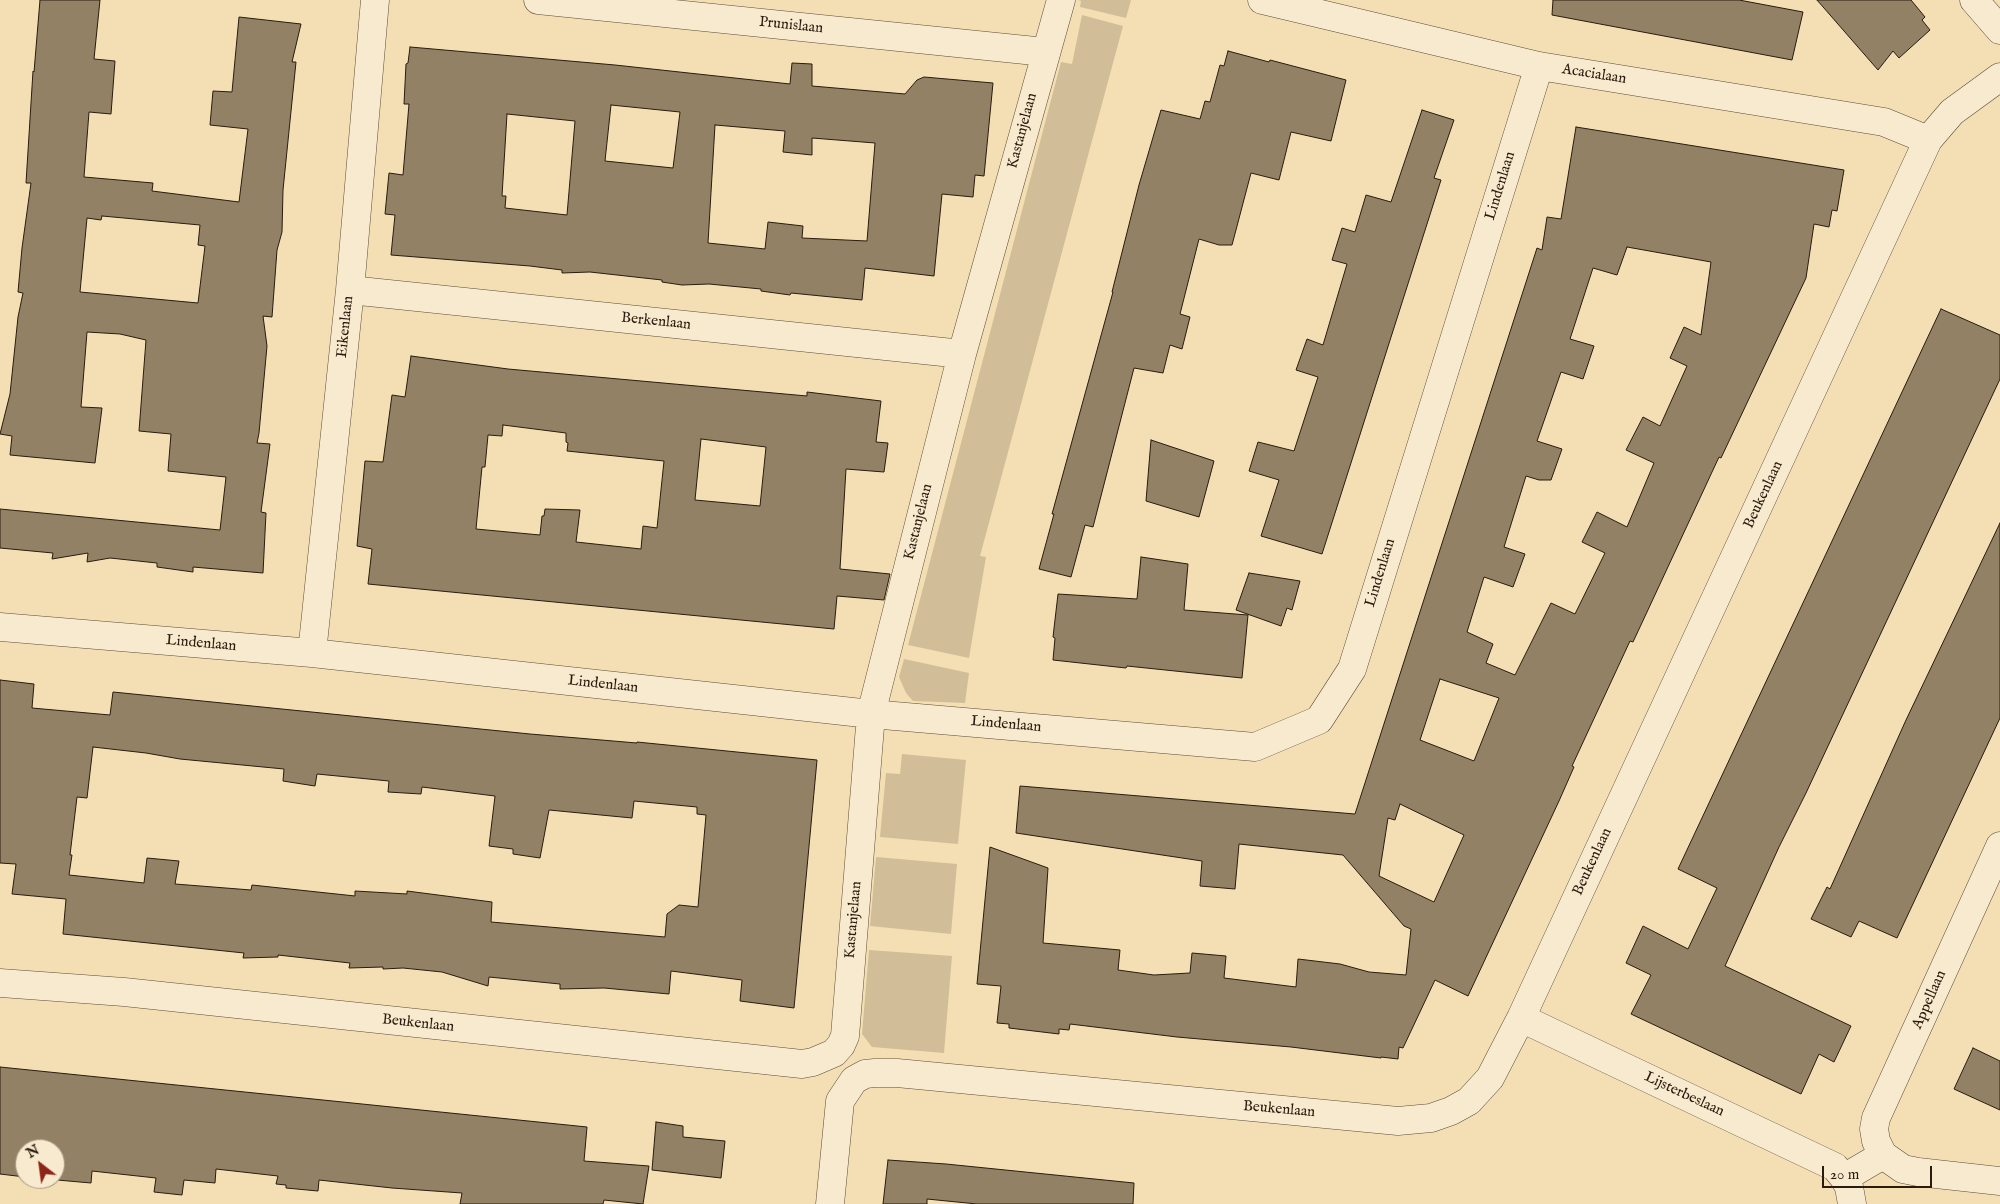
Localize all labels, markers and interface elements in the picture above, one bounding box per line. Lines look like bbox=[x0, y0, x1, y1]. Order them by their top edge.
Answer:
street label: Prunislaan bbox=[758, 14, 824, 38]
street label: Acacialaan bbox=[1560, 61, 1628, 89]
street label: Kastanjelaan bbox=[1004, 91, 1042, 171]
street label: Lindenlaan bbox=[1482, 150, 1520, 222]
street label: Eikenlaan bbox=[334, 295, 358, 359]
street label: Berkenlaan bbox=[620, 309, 692, 335]
street label: Beukenlaan bbox=[1741, 458, 1787, 532]
street label: Kastanjelaan bbox=[901, 482, 937, 562]
street label: Lindenlaan bbox=[1362, 537, 1400, 609]
street label: Lindenlaan bbox=[165, 632, 237, 656]
street label: Lindenlaan bbox=[567, 672, 639, 698]
street label: Lindenlaan bbox=[970, 713, 1042, 737]
street label: Beukenlaan bbox=[1570, 825, 1616, 899]
street label: Kastanjelaan bbox=[842, 881, 866, 959]
street label: Appellaan bbox=[1909, 968, 1951, 1032]
street label: Beukenlaan bbox=[381, 1011, 455, 1037]
street label: Lijsterbeslaan bbox=[1641, 1069, 1727, 1121]
street label: Beukenlaan bbox=[1242, 1098, 1316, 1122]
north arrow bbox=[15, 1139, 65, 1189]
text: N bbox=[23, 1141, 43, 1163]
scale bar bbox=[1825, 1156, 1935, 1188]
text: 20 m bbox=[1830, 1165, 1859, 1184]

